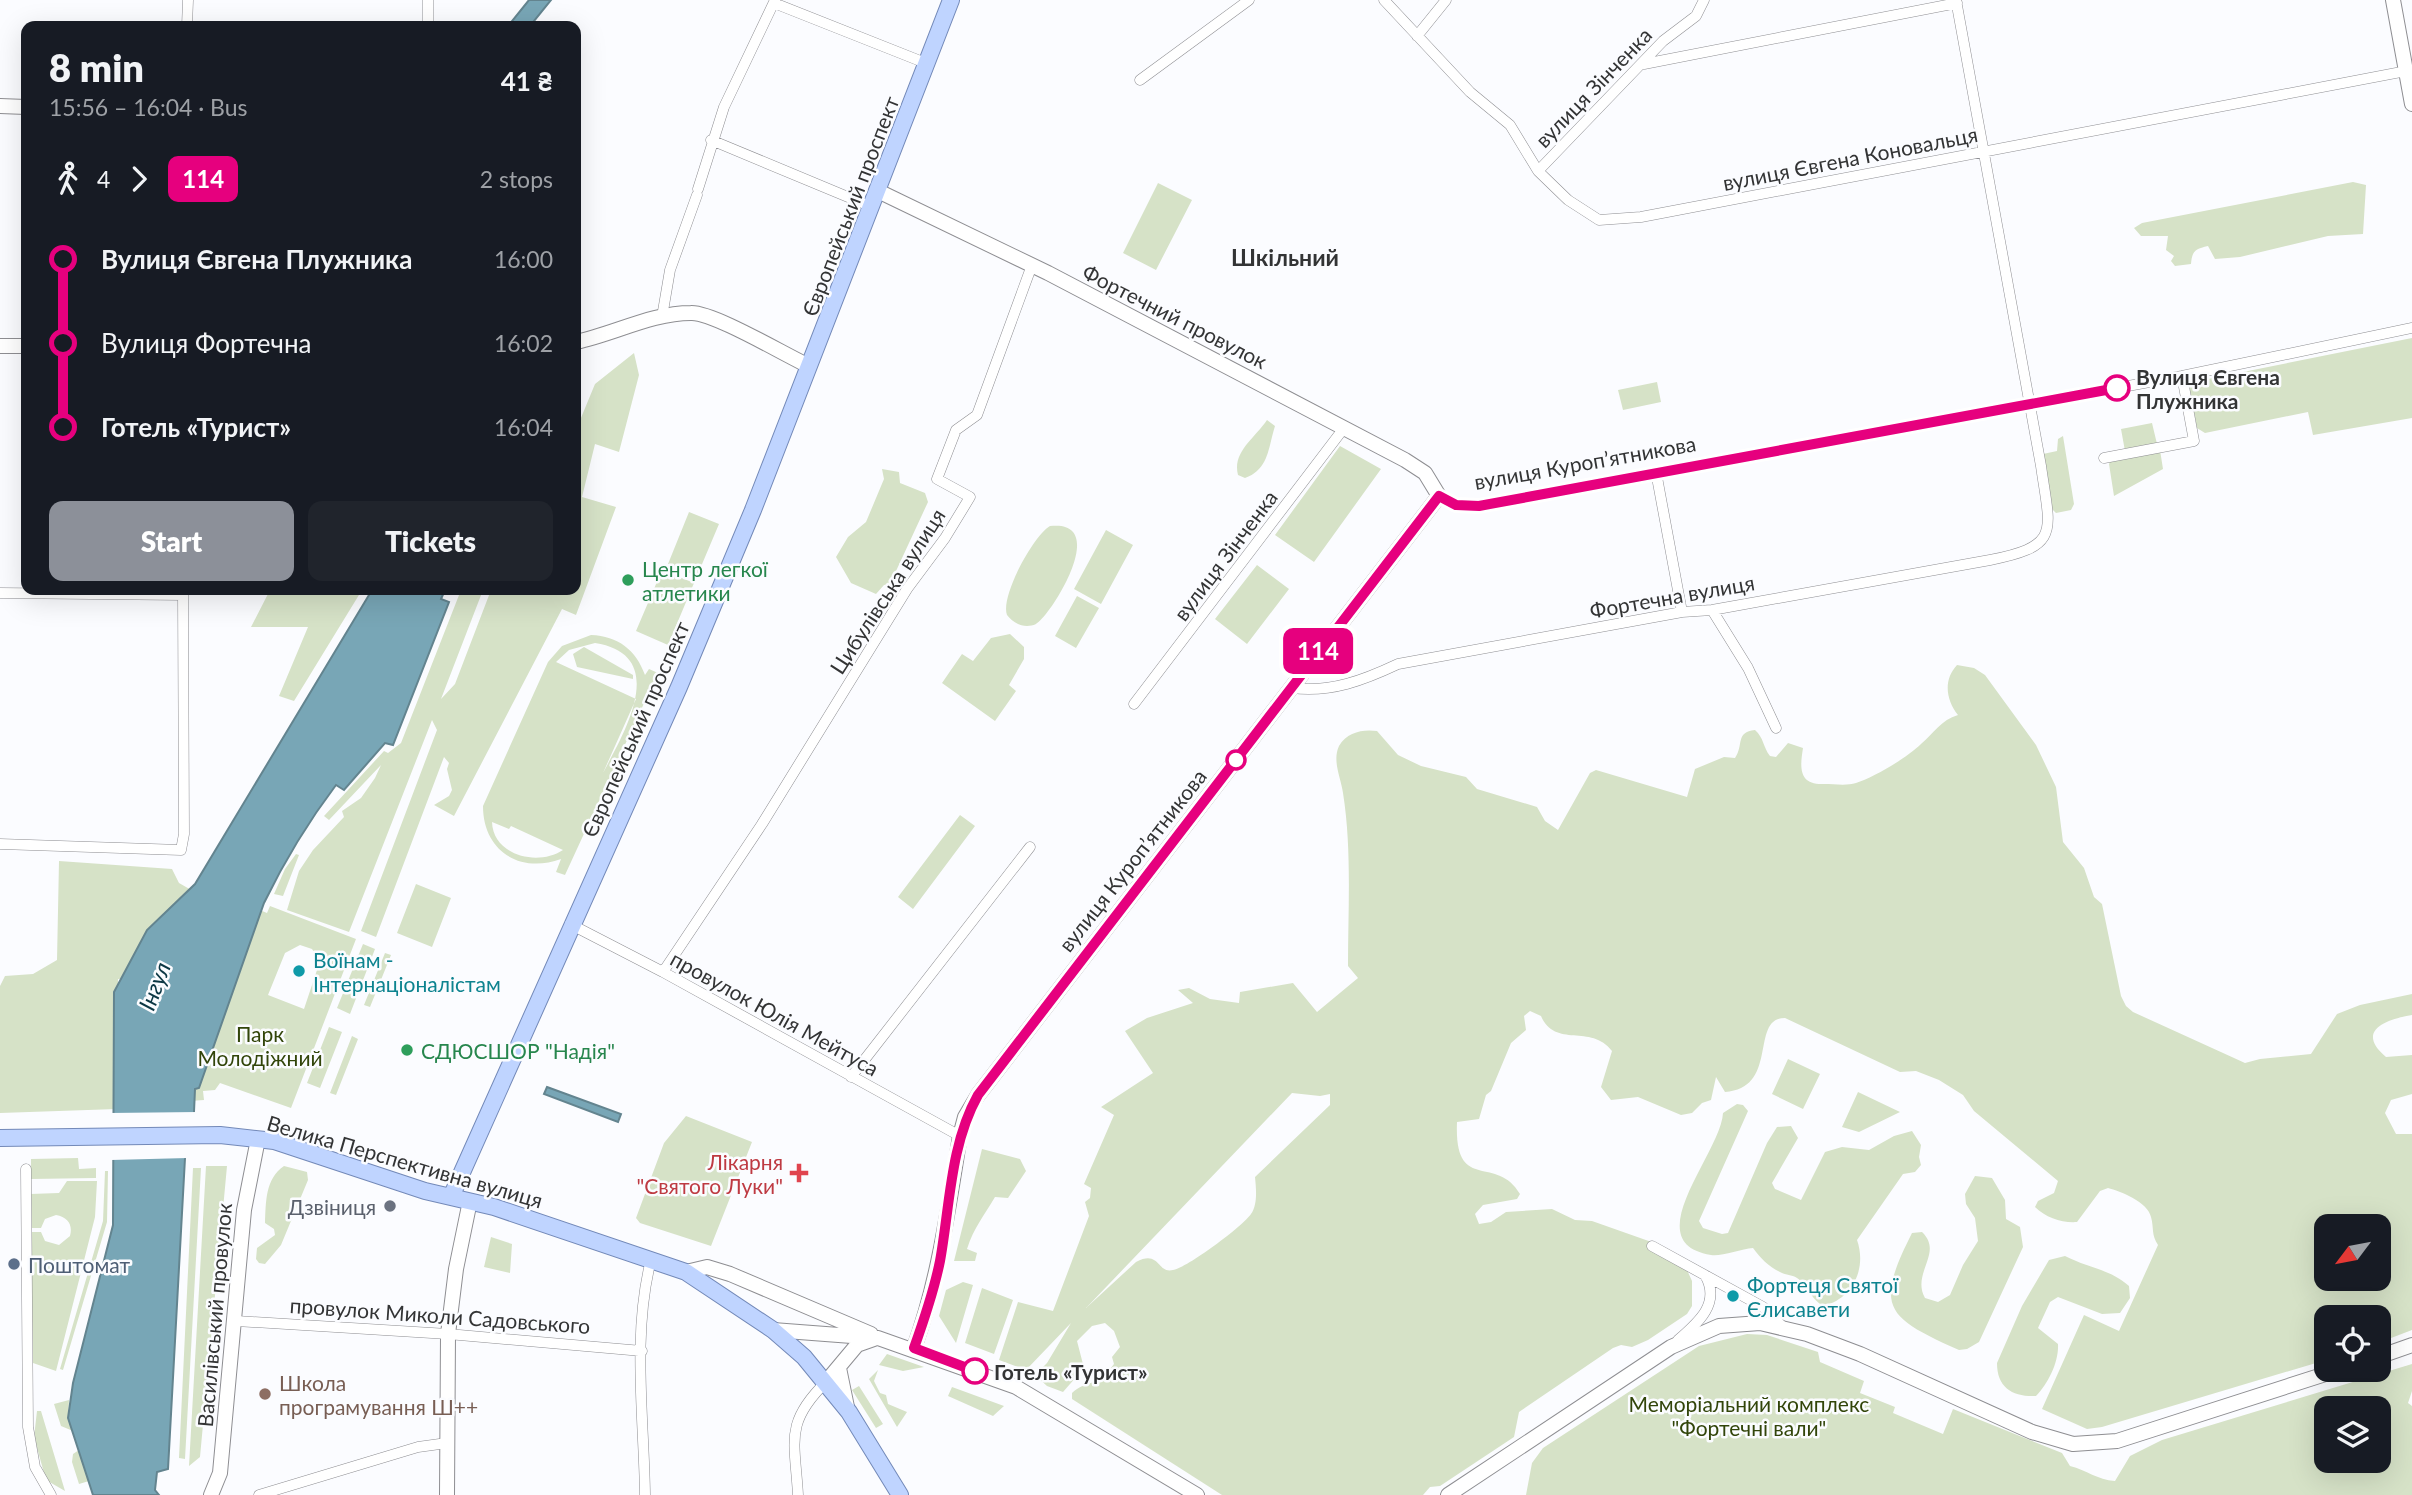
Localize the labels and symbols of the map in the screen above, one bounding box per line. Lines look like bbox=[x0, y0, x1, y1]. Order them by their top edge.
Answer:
street label: вулиця Зінченка bbox=[1530, 22, 1656, 152]
street label: Європейський проспект bbox=[796, 92, 904, 319]
street label: вулиця Євгена Коновальця bbox=[1720, 121, 1980, 195]
district label: Шкільний bbox=[1231, 243, 1339, 271]
street label: Фортечний провулок bbox=[1079, 259, 1272, 373]
place label: Вулиця Євгена Плужника bbox=[2136, 364, 2280, 413]
marker: Вулиця Євгена Плужника bbox=[2104, 375, 2130, 401]
street label: вулиця Куропʼятникова bbox=[1472, 430, 1698, 494]
street label: вулиця Зінченка bbox=[1168, 485, 1282, 625]
street label: Цибулівська вулиця bbox=[824, 504, 950, 678]
place label: Центр легкої атлетики bbox=[642, 556, 769, 605]
street label: Фортечна вулиця bbox=[1588, 569, 1756, 623]
marker: Центр легкої атлетики bbox=[620, 572, 636, 588]
street label: Європейський проспект bbox=[576, 617, 694, 841]
line badge: 114 bbox=[1278, 628, 1358, 674]
unlabelled marker bbox=[1226, 750, 1246, 770]
street label: вулиця Куропʼятникова bbox=[1053, 764, 1211, 956]
street label: провулок Юлія Мейтуса bbox=[667, 945, 883, 1081]
place label: Воїнам - Інтернаціоналістам bbox=[313, 947, 501, 996]
water label: Інгул bbox=[132, 958, 176, 1014]
marker: Воїнам - Інтернаціоналістам bbox=[291, 963, 307, 979]
park label: Парк Молодіжний bbox=[197, 1021, 323, 1070]
place label: СДЮСШОР "Надія" bbox=[421, 1038, 615, 1063]
marker: СДЮСШОР "Надія" bbox=[399, 1042, 415, 1058]
street label: Велика Перспективна вулиця bbox=[264, 1110, 546, 1212]
place label: Лікарня "Святого Луки" bbox=[636, 1149, 783, 1198]
marker: Лікарня "Святого Луки" bbox=[789, 1163, 809, 1183]
place label: Дзвіниця bbox=[288, 1194, 376, 1219]
marker: Дзвіниця bbox=[382, 1198, 398, 1214]
street label: Василівський провулок bbox=[192, 1202, 236, 1428]
north arrow bbox=[2314, 1214, 2390, 1292]
place label: Поштомат bbox=[28, 1252, 130, 1277]
marker: Поштомат bbox=[6, 1256, 22, 1272]
place label: Фортеця Святої Єлисавети bbox=[1747, 1272, 1899, 1321]
marker: Фортеця Святої Єлисавети bbox=[1725, 1288, 1741, 1304]
street label: провулок Миколи Садовського bbox=[289, 1292, 591, 1338]
marker: Готель «Турист» bbox=[962, 1358, 988, 1384]
place label: Готель «Турист» bbox=[994, 1359, 1148, 1384]
place label: Школа програмування Ш++ bbox=[279, 1370, 478, 1419]
marker: Школа програмування Ш++ bbox=[257, 1386, 273, 1402]
park label: Меморіальний комплекс "Фортечні вали" bbox=[1629, 1391, 1869, 1440]

